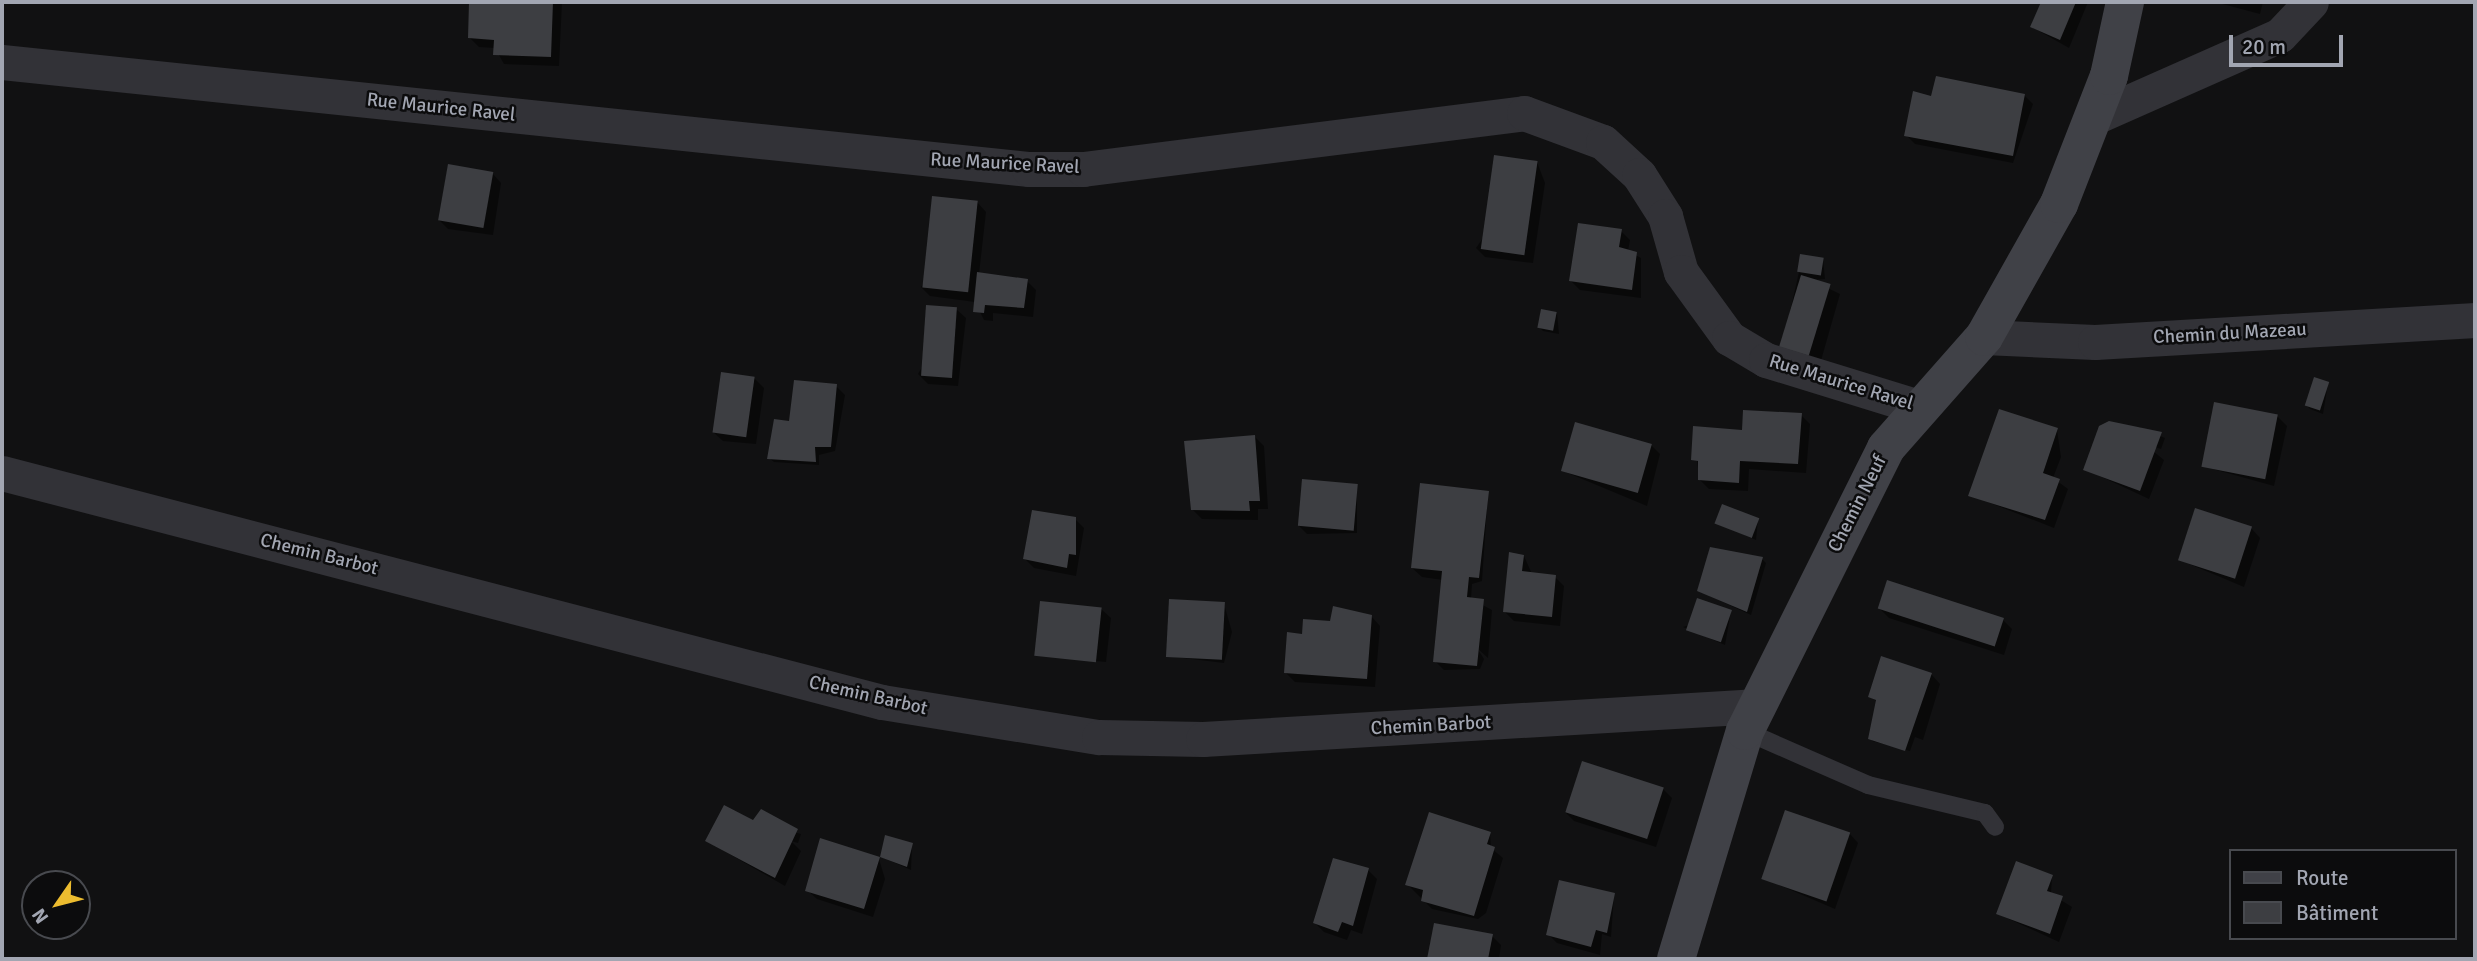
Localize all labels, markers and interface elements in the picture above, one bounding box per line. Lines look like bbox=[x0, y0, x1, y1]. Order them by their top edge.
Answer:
scale bar bbox=[2232, 21, 2346, 65]
text: 20 m bbox=[2242, 34, 2286, 60]
street label: Rue Maurice Ravel bbox=[365, 89, 517, 127]
street label: Rue Maurice Ravel bbox=[930, 149, 1080, 179]
street label: Chemin du Mazeau bbox=[2153, 319, 2307, 349]
street label: Rue Maurice Ravel bbox=[1766, 350, 1916, 416]
street label: Chemin Neuf bbox=[1824, 452, 1892, 556]
street label: Chemin Barbot bbox=[258, 529, 380, 581]
street label: Chemin Barbot bbox=[807, 671, 929, 721]
street label: Chemin Barbot bbox=[1370, 711, 1492, 741]
legend bbox=[2228, 849, 2456, 940]
text: Route bbox=[2296, 865, 2348, 891]
north arrow bbox=[21, 870, 91, 940]
text: Bâtiment bbox=[2296, 900, 2378, 926]
text: N bbox=[27, 904, 54, 928]

